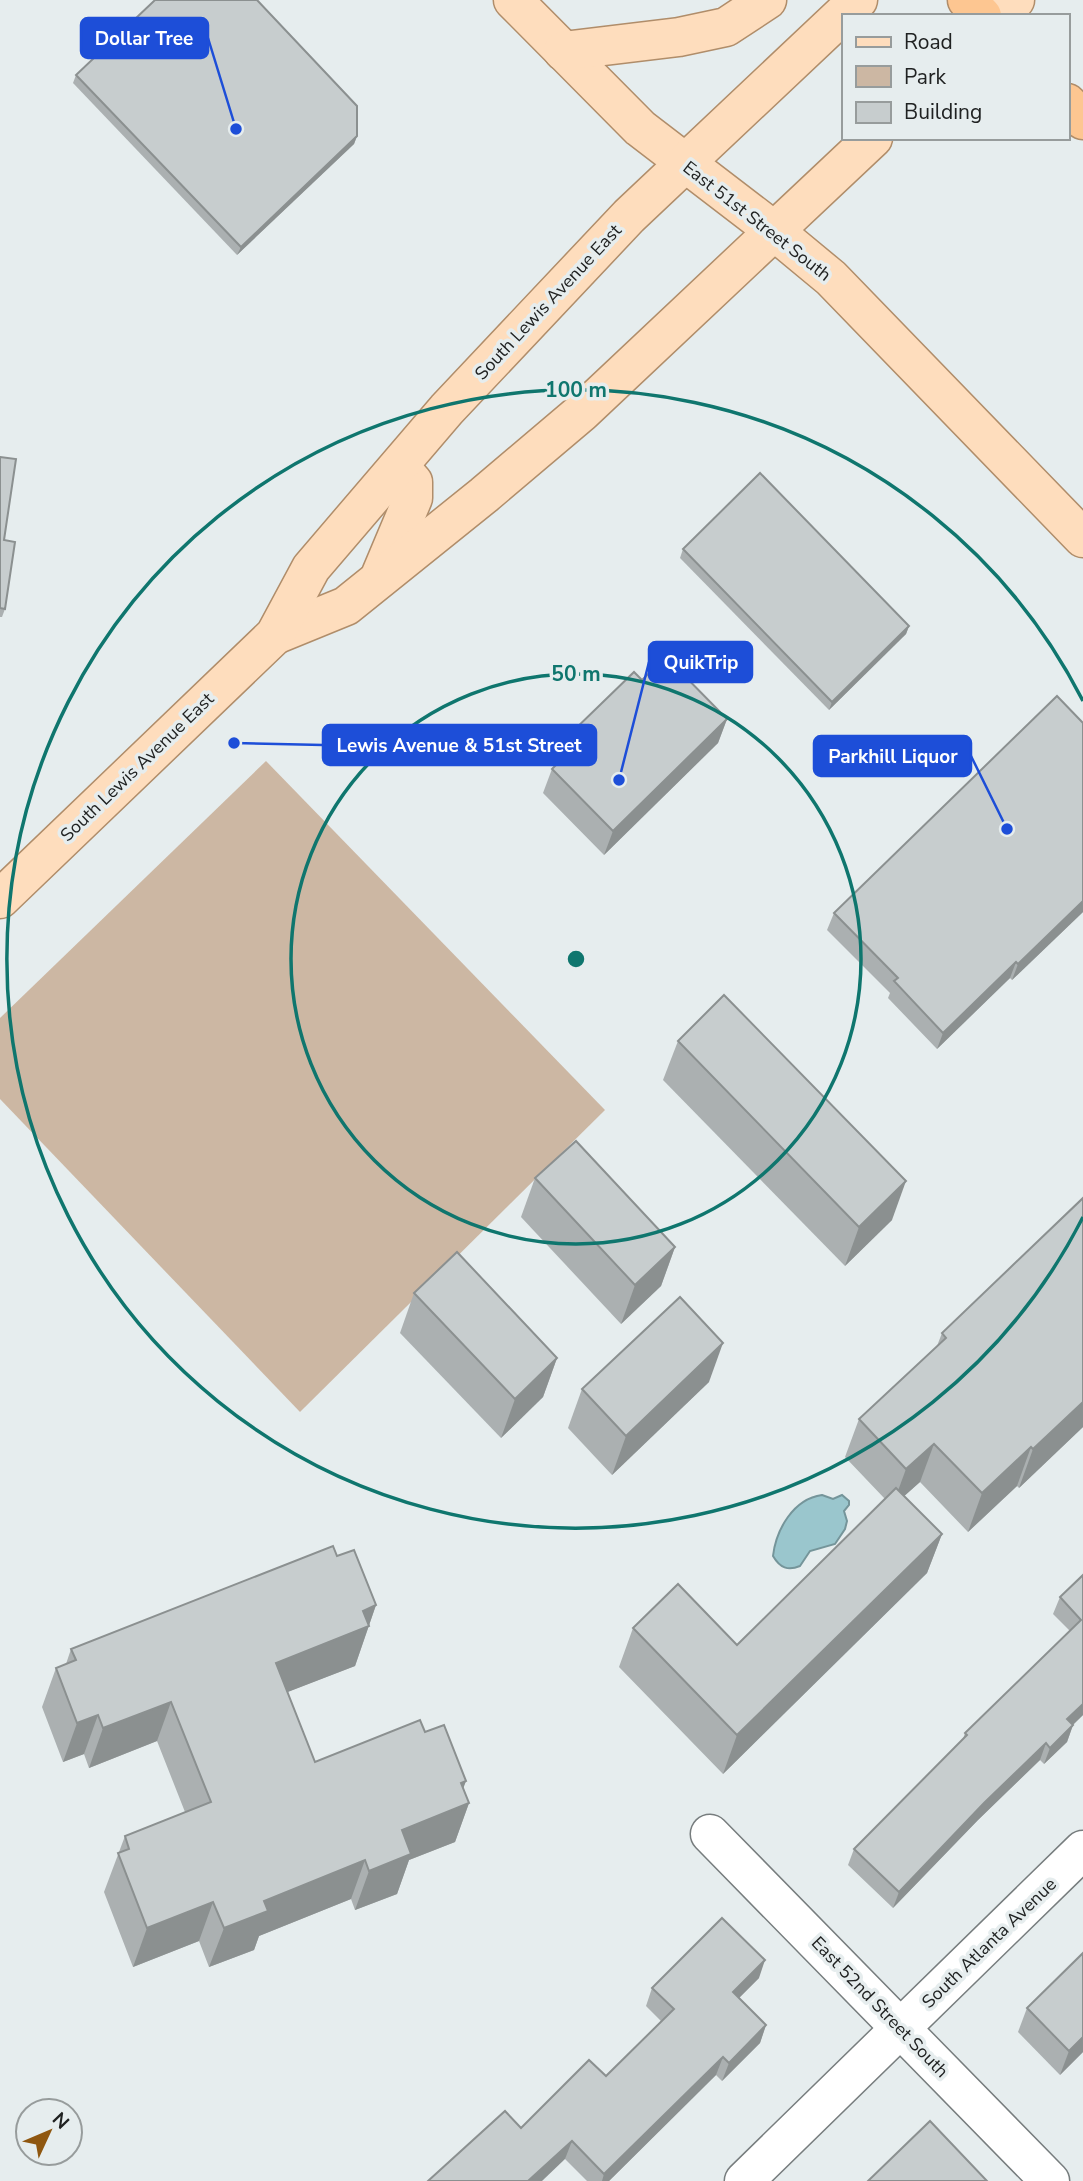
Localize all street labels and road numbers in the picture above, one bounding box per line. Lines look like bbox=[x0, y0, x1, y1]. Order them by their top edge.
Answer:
street label: East 51st Street South bbox=[678, 156, 836, 286]
street label: South Lewis Avenue East bbox=[469, 218, 627, 385]
street label: South Lewis Avenue East bbox=[55, 687, 219, 847]
street label: South Atlanta Avenue bbox=[917, 1872, 1061, 2014]
street label: East 52nd Street South bbox=[806, 1931, 954, 2083]

